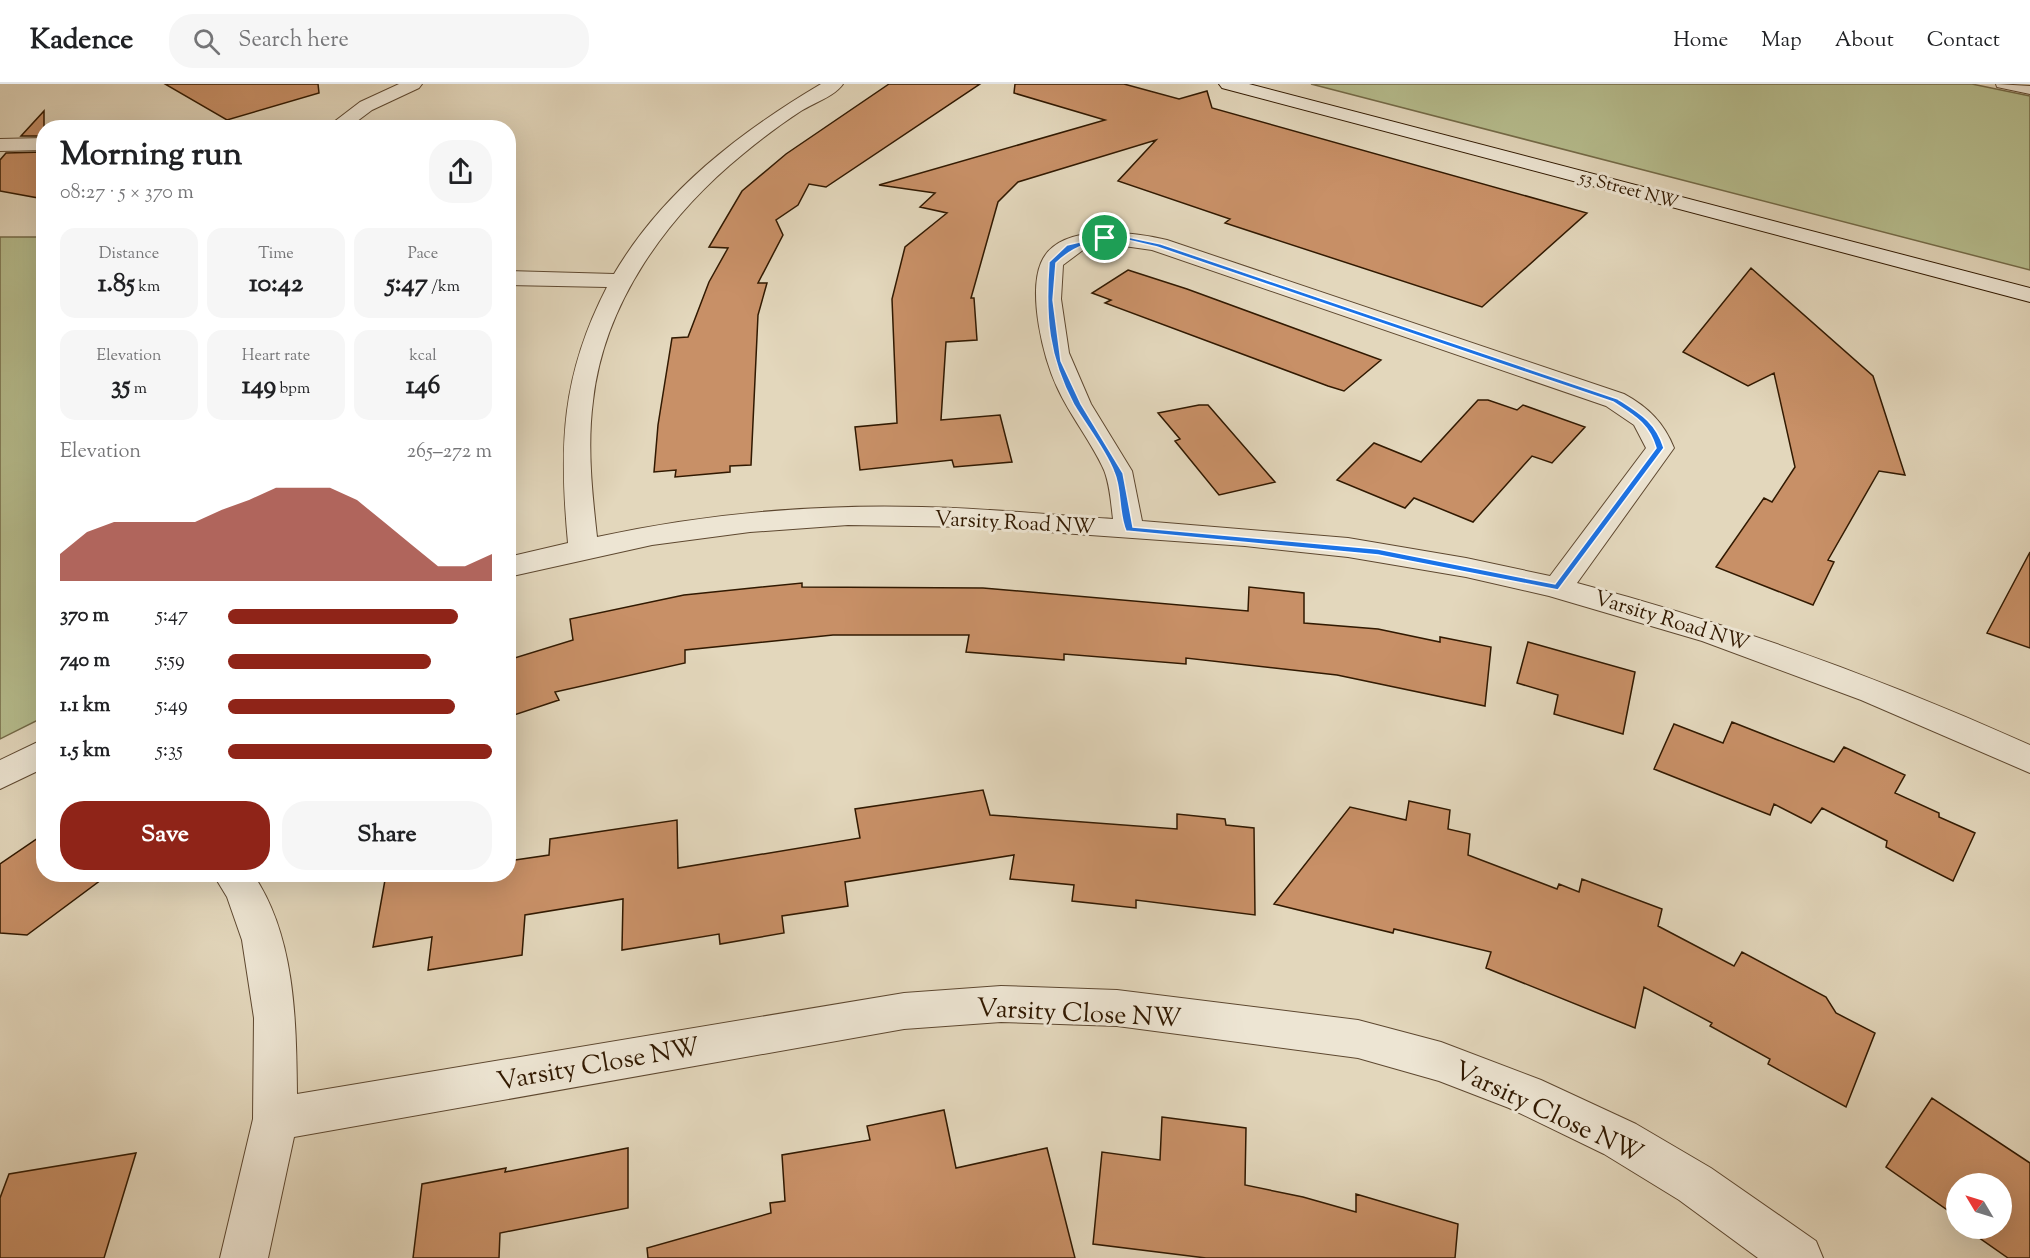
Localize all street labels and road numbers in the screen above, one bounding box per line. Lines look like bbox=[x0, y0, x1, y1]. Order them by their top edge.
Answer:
street label: 53 Street NW bbox=[1575, 165, 1681, 217]
street label: Varsity Road NW bbox=[934, 505, 1096, 543]
street label: Varsity Road NW bbox=[1590, 584, 1753, 660]
street label: Varsity Close NW bbox=[975, 991, 1183, 1038]
street label: Varsity Close NW bbox=[494, 1029, 703, 1102]
street label: Varsity Close NW bbox=[1447, 1053, 1649, 1173]

